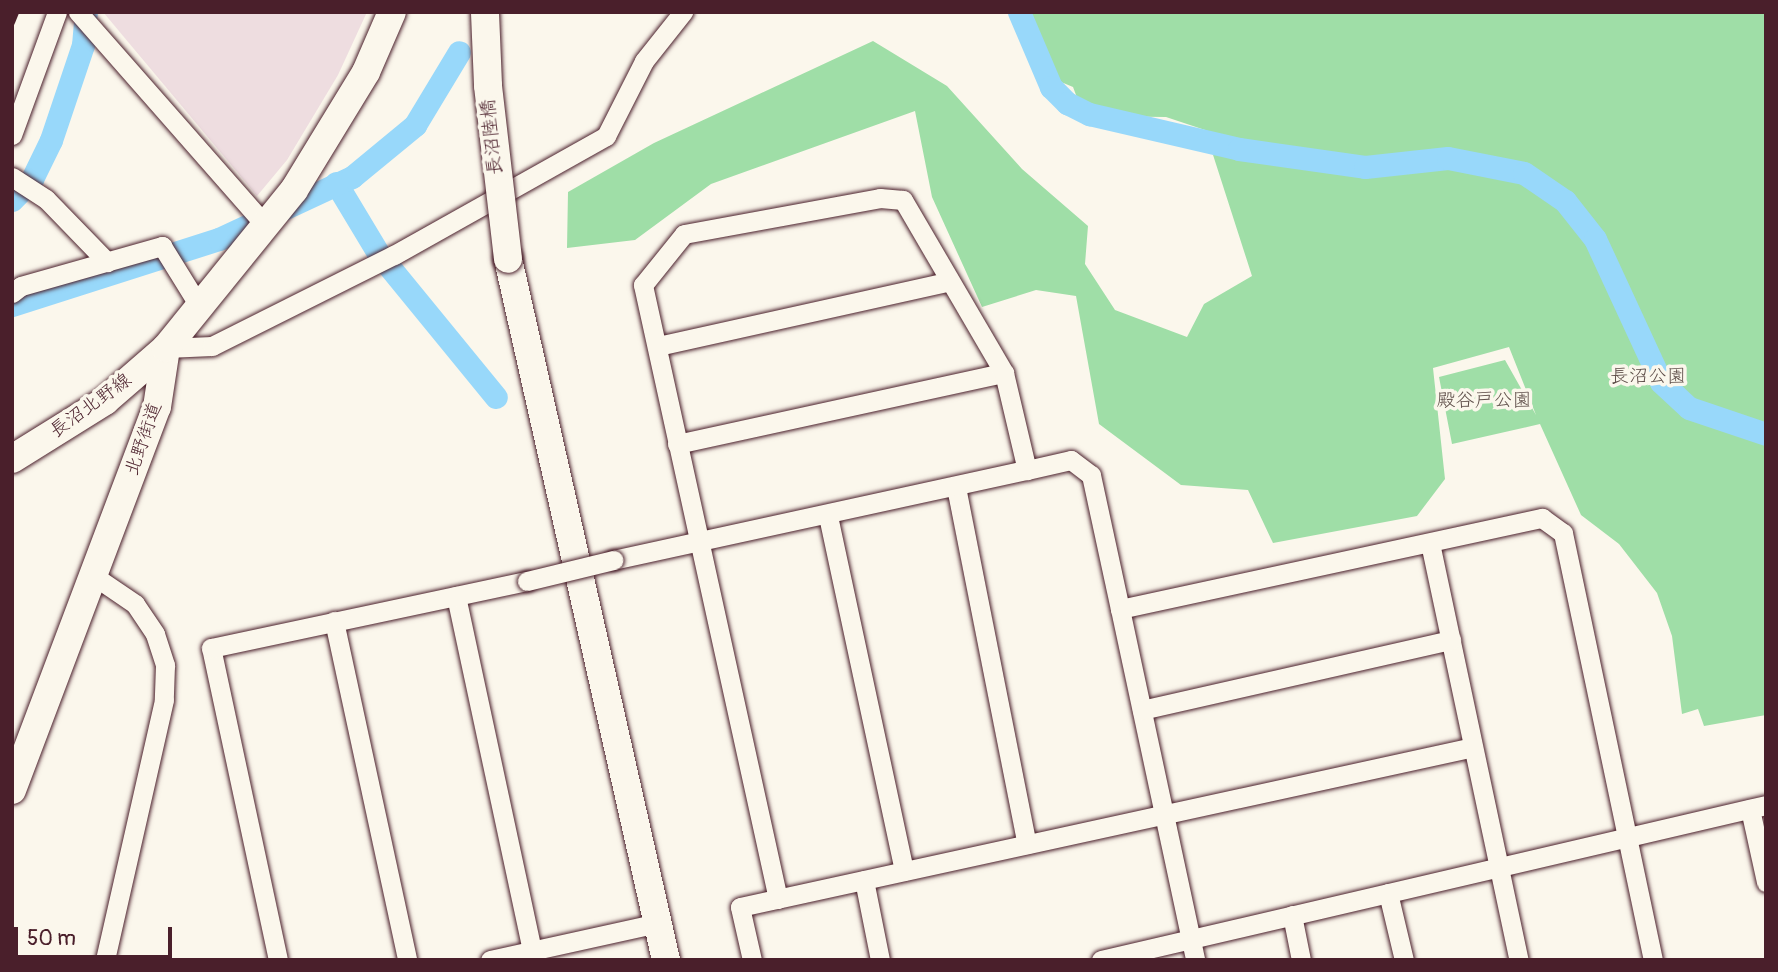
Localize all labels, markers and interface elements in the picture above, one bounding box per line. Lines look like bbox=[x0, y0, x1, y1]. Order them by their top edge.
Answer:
street label: 長沼陸橋 bbox=[477, 98, 507, 176]
park label: 長沼公園 bbox=[1610, 366, 1686, 388]
street label: 長沼北野線 bbox=[46, 369, 136, 443]
park label: 殿谷戸公園 bbox=[1437, 390, 1531, 412]
street label: 北野街道 bbox=[121, 399, 167, 479]
scale bar bbox=[18, 912, 175, 956]
text: 50 m bbox=[27, 925, 76, 952]

